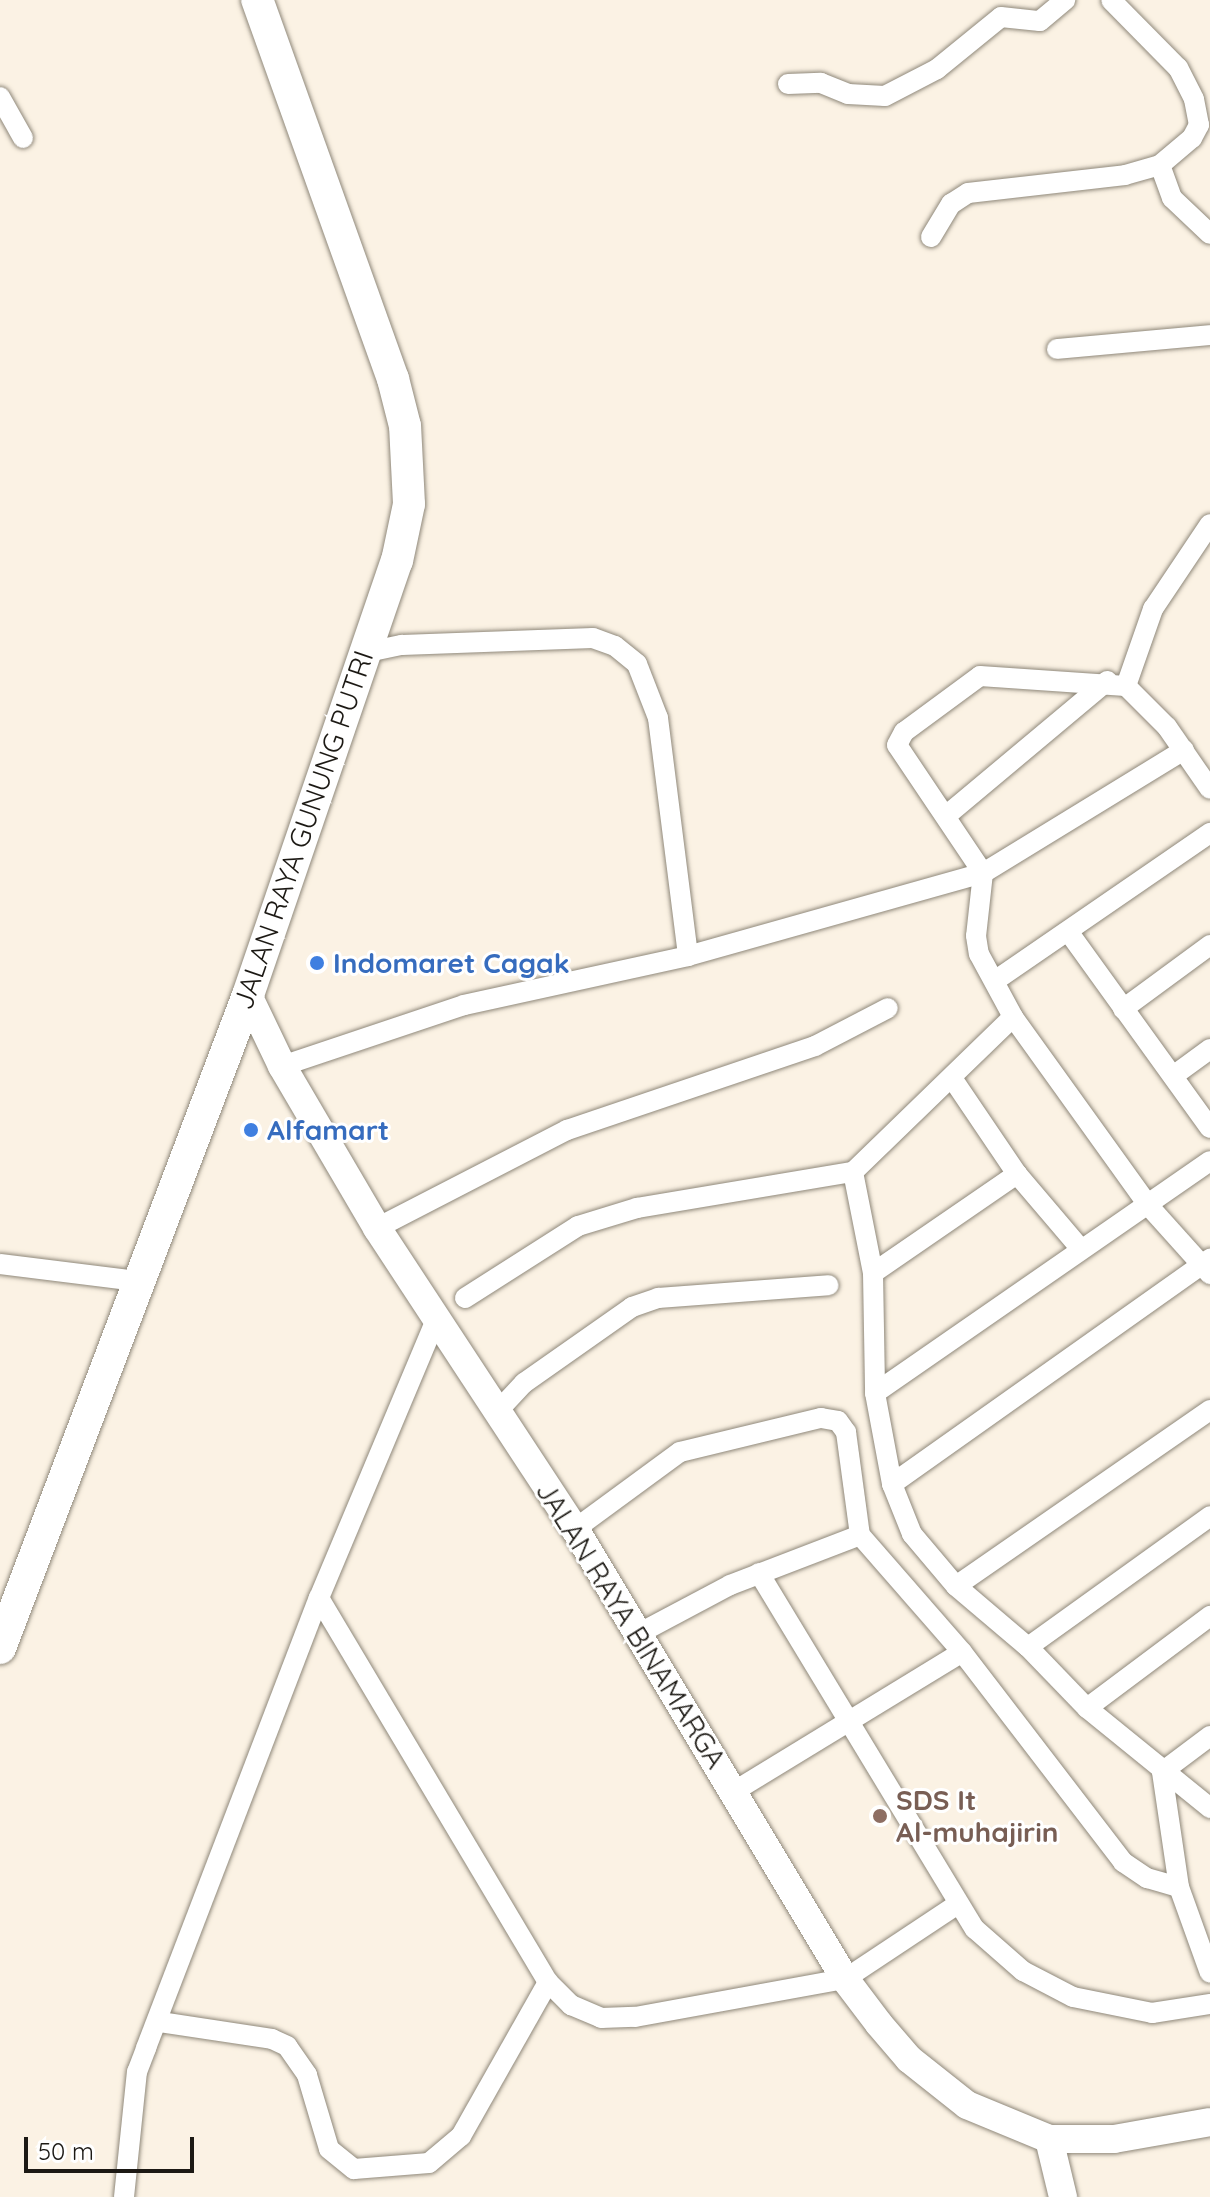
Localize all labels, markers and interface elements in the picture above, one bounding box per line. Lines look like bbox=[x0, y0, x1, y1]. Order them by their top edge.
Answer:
street label: JALAN RAYA GUNUNG PUTRI bbox=[226, 646, 380, 1014]
place label: Indomaret Cagak bbox=[333, 946, 570, 980]
marker: Indomaret Cagak bbox=[308, 954, 326, 972]
place label: Alfamart bbox=[267, 1113, 389, 1147]
marker: Alfamart bbox=[242, 1121, 260, 1139]
street label: JALAN RAYA BINAMARGA bbox=[529, 1475, 733, 1775]
place label: SDS It Al-muhajirin bbox=[896, 1783, 1059, 1849]
marker: SDS It Al-muhajirin bbox=[871, 1807, 889, 1825]
scale bar bbox=[28, 2121, 198, 2171]
text: 50 m bbox=[38, 2136, 94, 2166]

